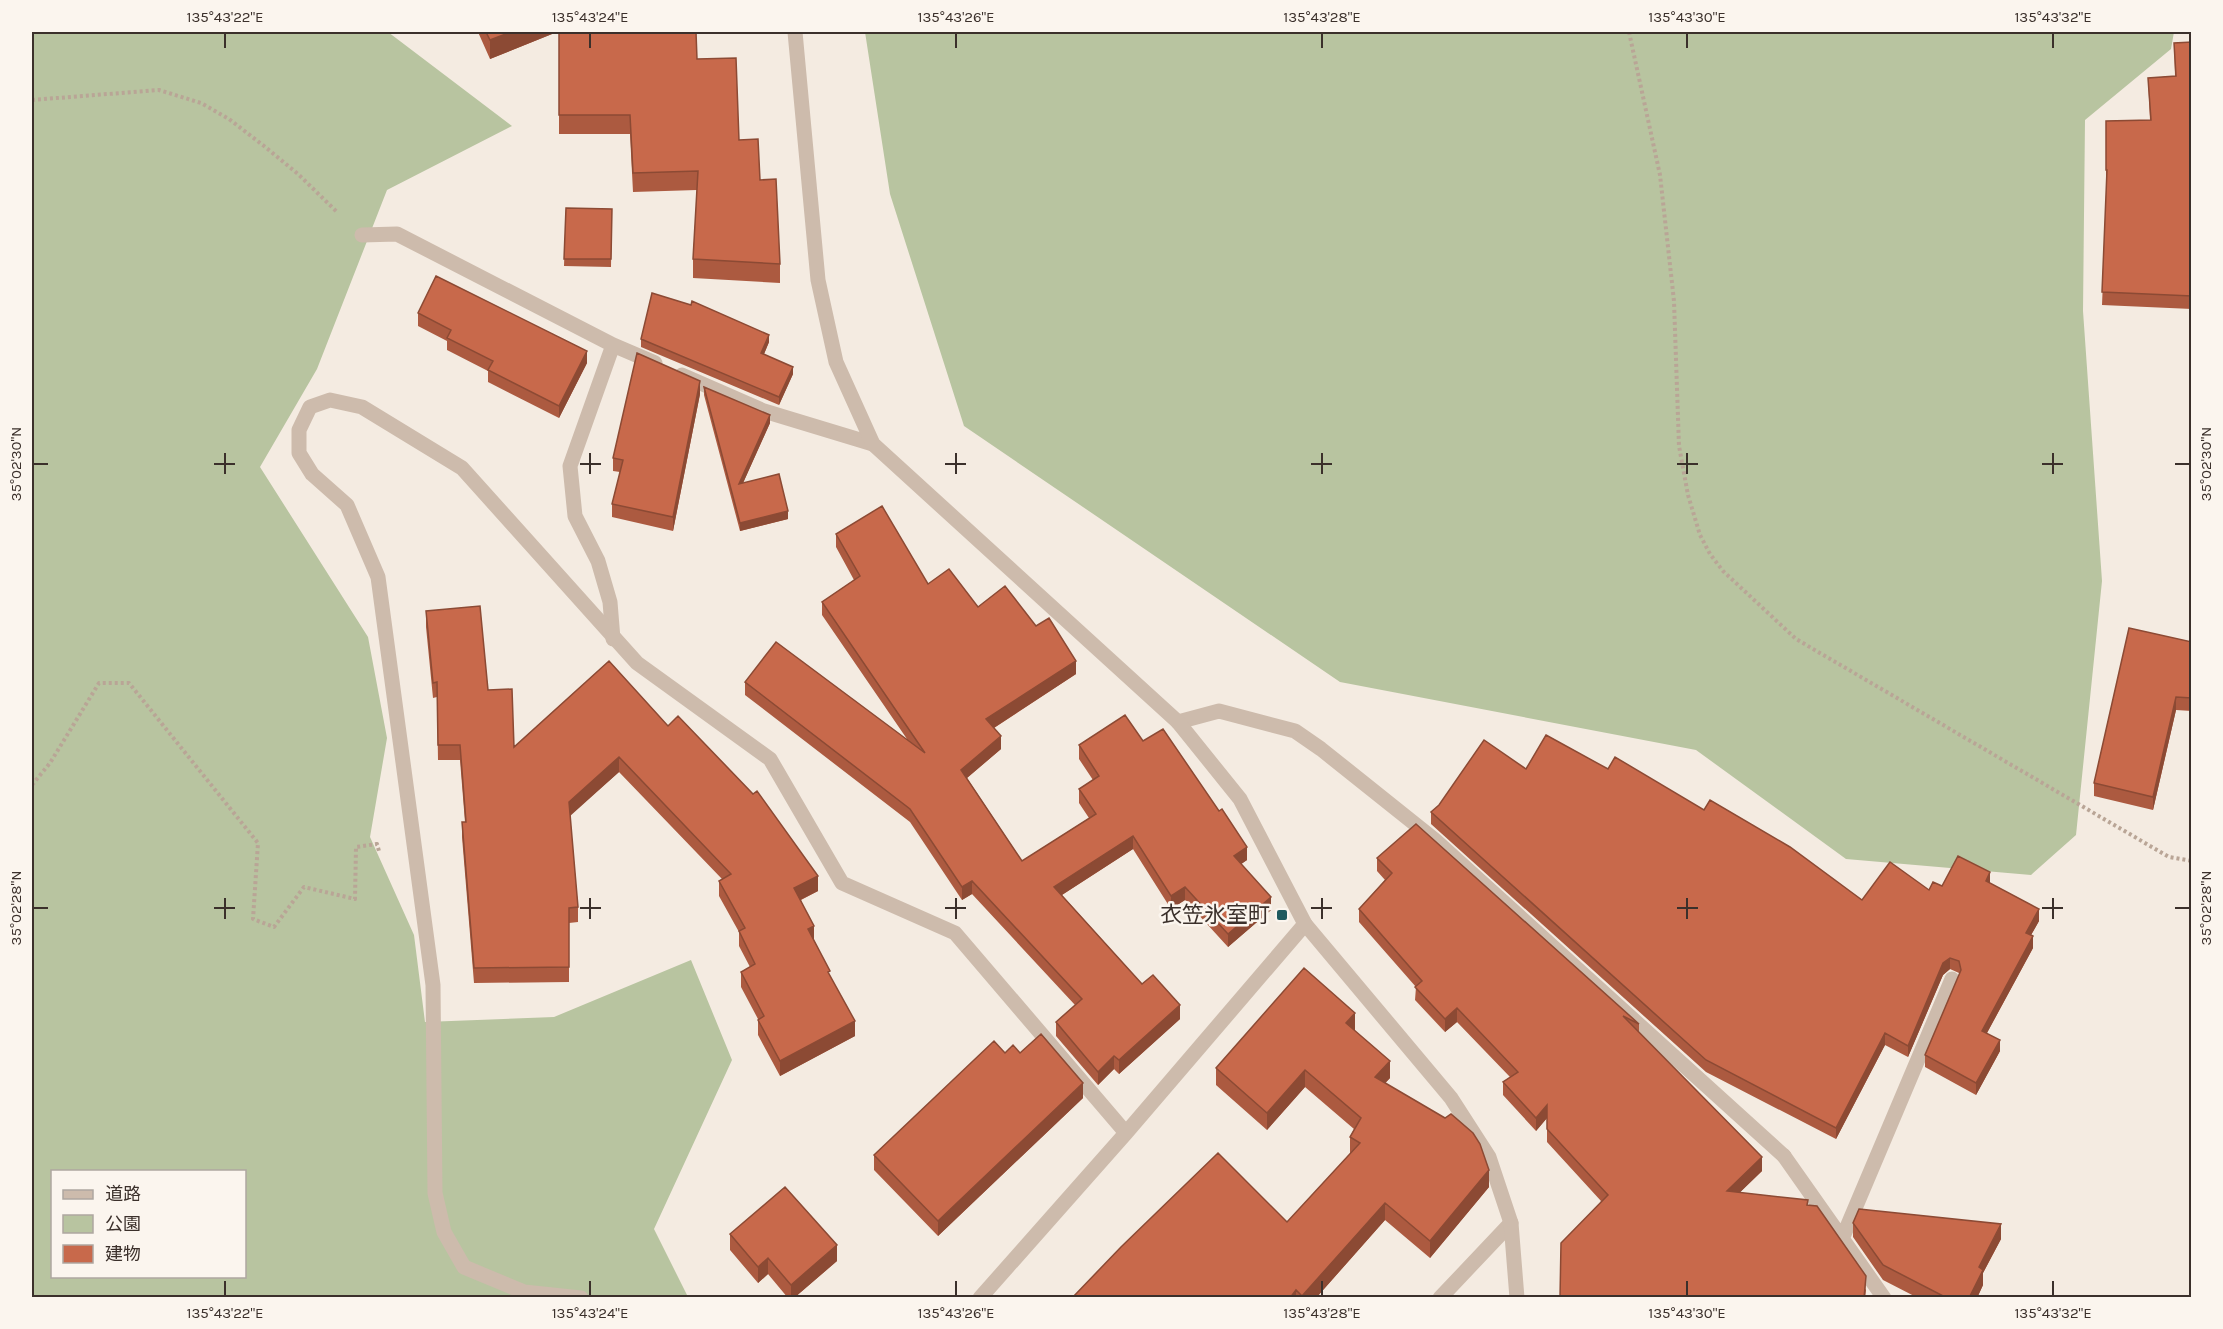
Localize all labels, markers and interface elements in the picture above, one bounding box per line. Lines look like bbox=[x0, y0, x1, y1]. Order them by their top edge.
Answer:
text: 135°43'22"E bbox=[186, 8, 264, 26]
text: 135°43'24"E bbox=[552, 8, 628, 26]
text: 135°43'26"E bbox=[918, 8, 994, 26]
text: 135°43'28"E bbox=[1283, 8, 1361, 26]
text: 135°43'30"E bbox=[1648, 8, 1726, 26]
text: 135°43'32"E bbox=[2014, 8, 2092, 26]
text: 35°02'30"N bbox=[7, 427, 25, 501]
text: 35°02'30"N bbox=[2197, 427, 2215, 501]
text: 35°02'28"N bbox=[7, 871, 25, 945]
text: 35°02'28"N bbox=[2197, 871, 2215, 945]
place label: 衣笠氷室町 bbox=[1160, 902, 1270, 928]
marker: 衣笠氷室町 bbox=[1275, 908, 1289, 922]
legend bbox=[51, 1170, 246, 1278]
text: 道路 bbox=[105, 1183, 141, 1205]
text: 公園 bbox=[105, 1213, 141, 1235]
text: 建物 bbox=[105, 1243, 141, 1265]
text: 135°43'22"E bbox=[186, 1304, 264, 1322]
text: 135°43'24"E bbox=[552, 1304, 628, 1322]
text: 135°43'26"E bbox=[918, 1304, 994, 1322]
text: 135°43'28"E bbox=[1283, 1304, 1361, 1322]
text: 135°43'30"E bbox=[1648, 1304, 1726, 1322]
text: 135°43'32"E bbox=[2014, 1304, 2092, 1322]

